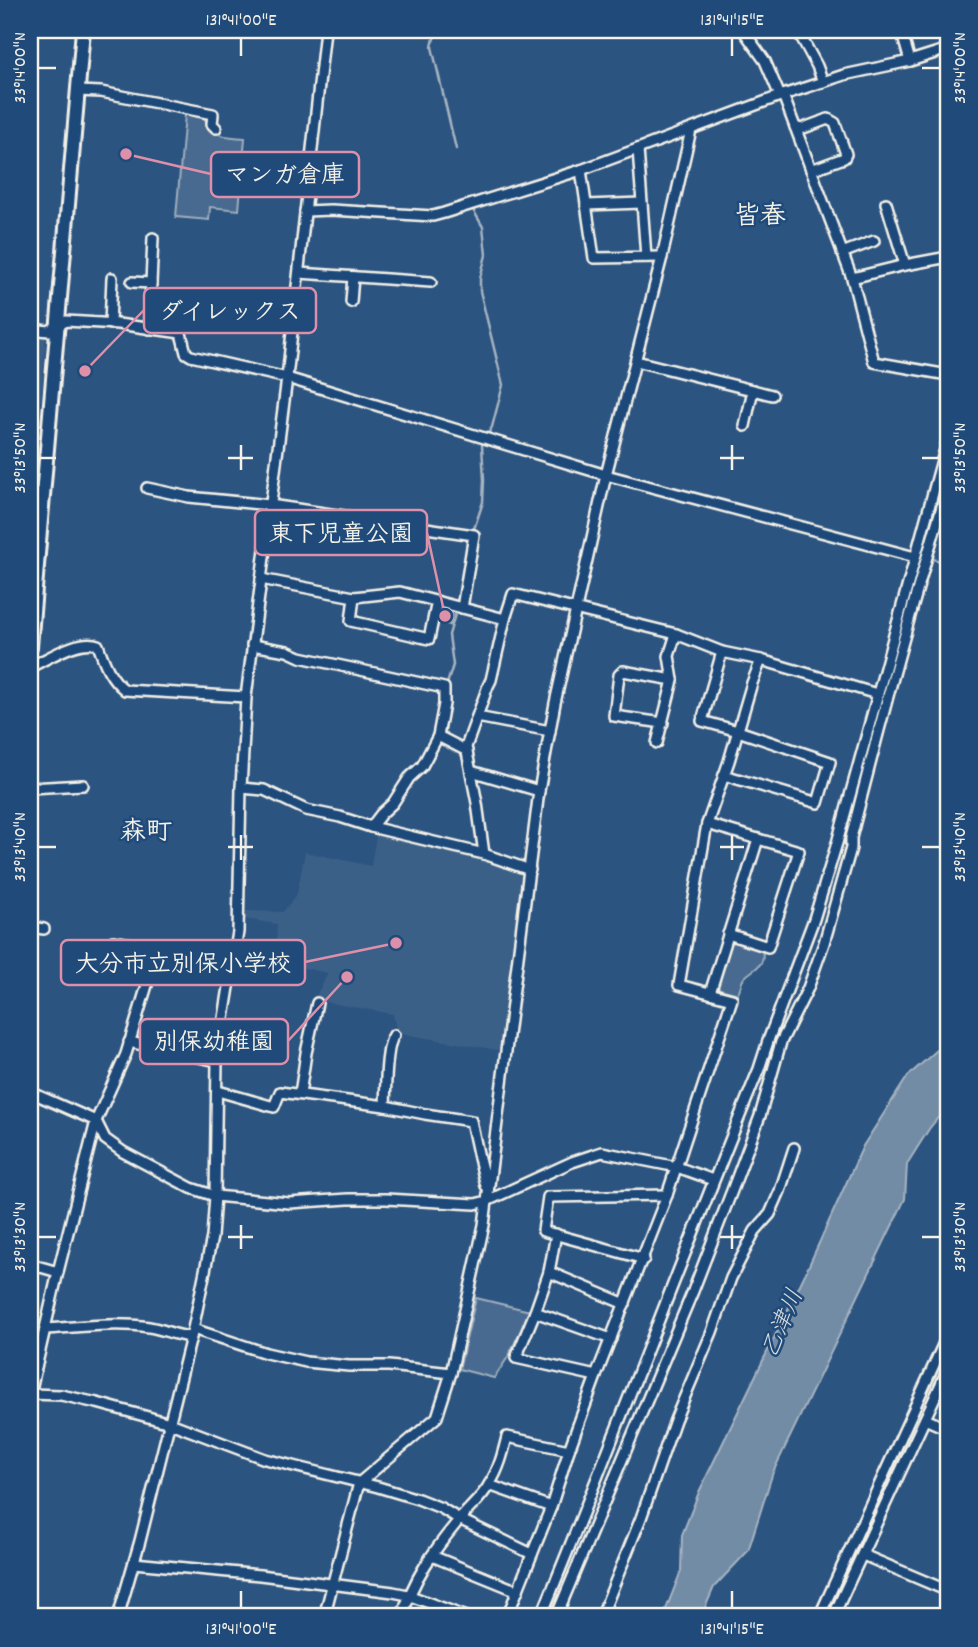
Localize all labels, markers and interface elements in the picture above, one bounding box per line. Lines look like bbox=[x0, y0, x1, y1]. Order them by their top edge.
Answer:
text: 131°41'00"E bbox=[206, 9, 276, 34]
text: 131°41'15"E bbox=[700, 9, 764, 34]
text: 33°14'00"N bbox=[9, 32, 34, 104]
text: 33°14'00"N bbox=[949, 32, 974, 104]
callout: マンガ倉庫 bbox=[211, 152, 359, 197]
text: マンガ倉庫 bbox=[225, 160, 345, 194]
district label: 皆春 bbox=[734, 199, 786, 236]
callout: ダイレックス bbox=[144, 288, 316, 333]
text: ダイレックス bbox=[159, 297, 301, 331]
text: 33°13'50"N bbox=[9, 423, 34, 493]
text: 33°13'50"N bbox=[949, 423, 974, 493]
callout: 東下児童公園 bbox=[255, 510, 427, 555]
text: 東下児童公園 bbox=[269, 519, 413, 553]
text: 33°13'40"N bbox=[9, 812, 34, 882]
text: 33°13'40"N bbox=[949, 812, 974, 882]
district label: 森町 bbox=[120, 815, 172, 852]
callout: 大分市立別保小学校 bbox=[61, 940, 305, 985]
text: 大分市立別保小学校 bbox=[75, 949, 291, 983]
callout: 別保幼稚園 bbox=[140, 1019, 288, 1064]
text: 別保幼稚園 bbox=[154, 1027, 274, 1061]
text: 33°13'30"N bbox=[9, 1202, 34, 1272]
text: 33°13'30"N bbox=[949, 1202, 974, 1272]
water label: 乙津川 bbox=[754, 1284, 814, 1364]
text: 131°41'00"E bbox=[206, 1618, 276, 1643]
text: 131°41'15"E bbox=[700, 1618, 764, 1643]

